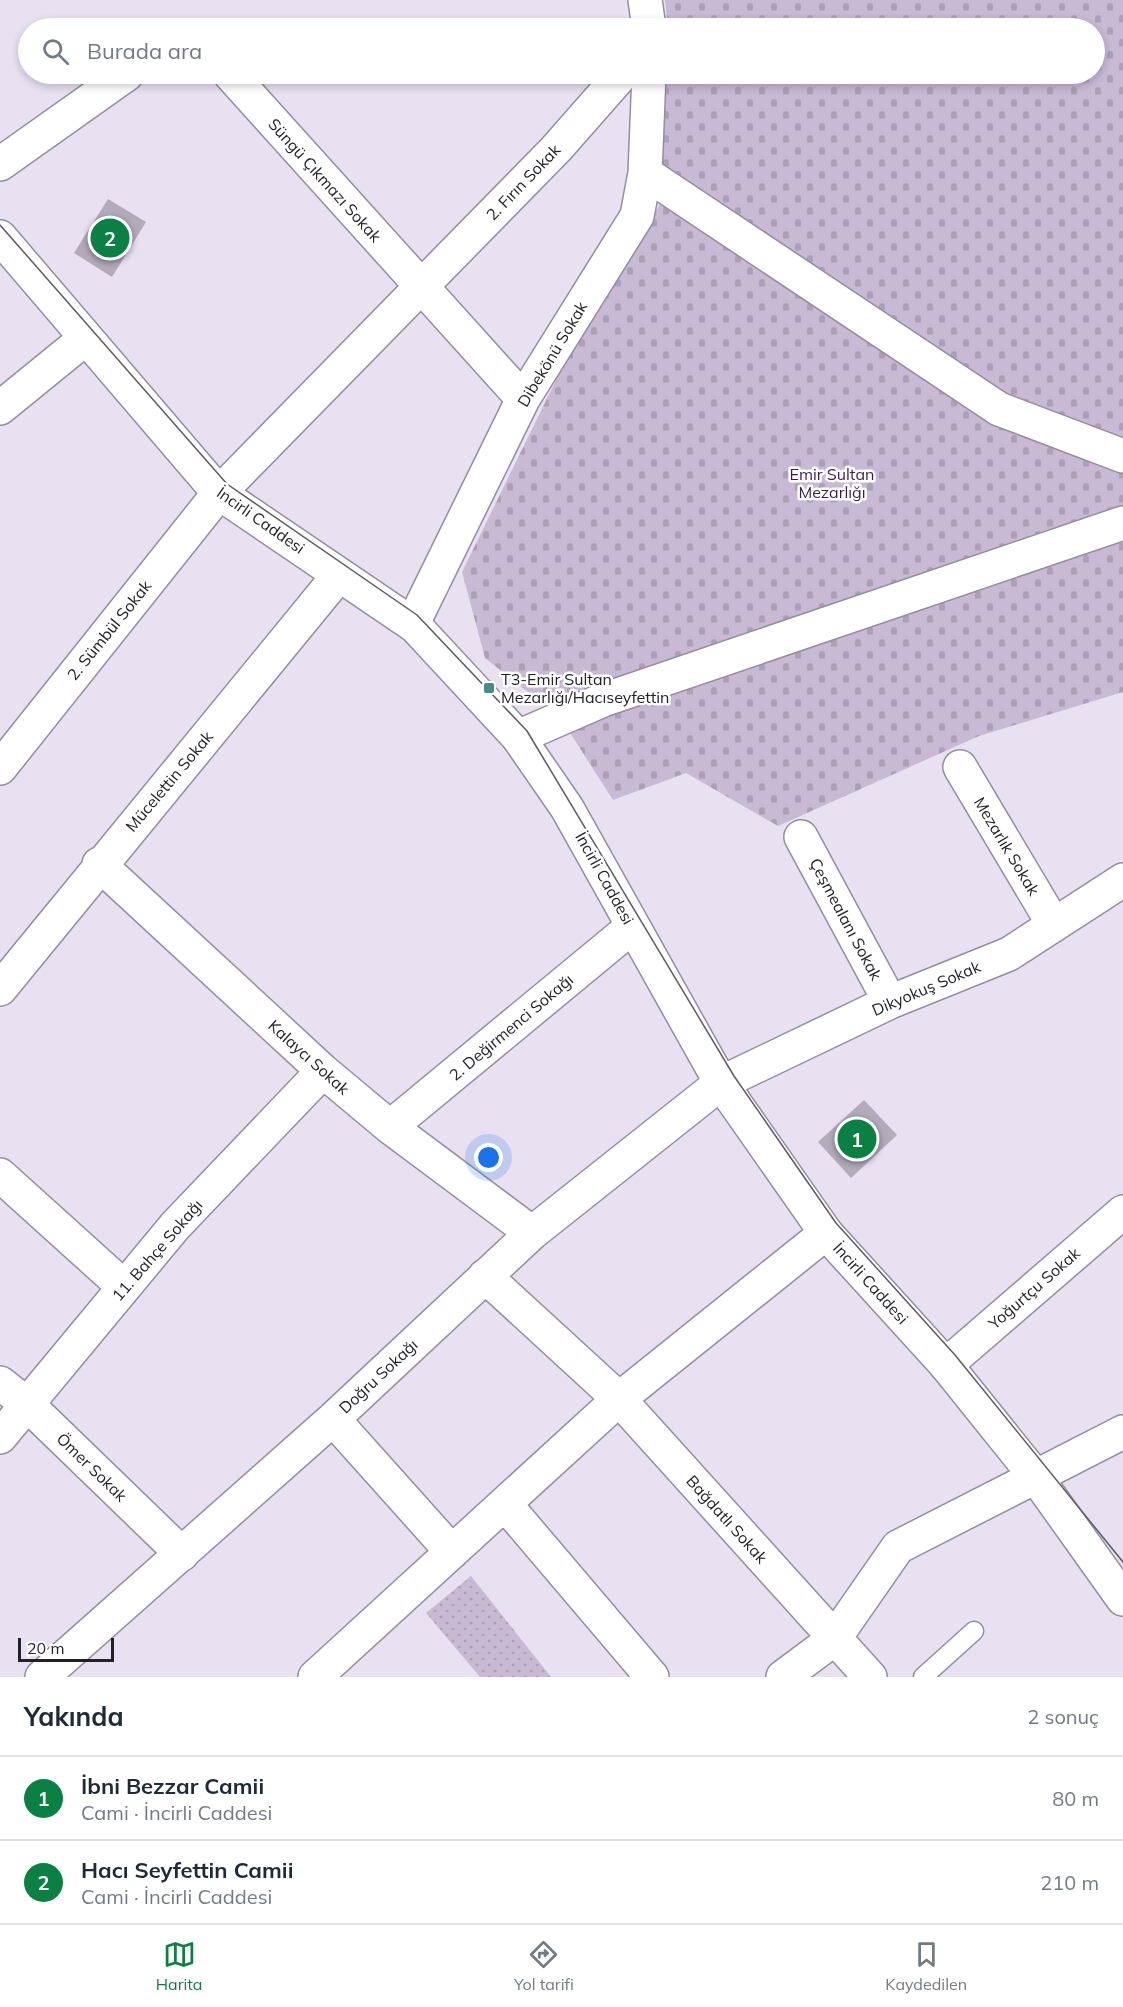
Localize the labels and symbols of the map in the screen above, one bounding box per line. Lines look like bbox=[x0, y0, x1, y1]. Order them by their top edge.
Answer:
street label: Süngü Çıkmazı Sokak bbox=[264, 114, 386, 247]
street label: 2. Fırın Sokak bbox=[482, 139, 565, 224]
pin: 2 bbox=[90, 216, 130, 260]
street label: Dibekönü Sokak bbox=[513, 297, 592, 410]
park label: Emir Sultan Mezarlığı bbox=[790, 464, 874, 502]
street label: İncirli Caddesi bbox=[213, 482, 309, 558]
street label: 2. Sümbül Sokak bbox=[63, 575, 156, 684]
place label: T3-Emir Sultan Mezarlığı/Hacıseyfettin bbox=[501, 669, 669, 707]
marker: T3-Emir Sultan Mezarlığı/Hacıseyfettin bbox=[482, 681, 496, 695]
street label: Mücelettin Sokak bbox=[121, 726, 217, 835]
street label: Mezarlık Sokak bbox=[970, 793, 1045, 899]
street label: İncirli Caddesi bbox=[571, 828, 639, 928]
street label: Çeşmealanı Sokak bbox=[805, 855, 887, 984]
street label: Dikyokuş Sokak bbox=[869, 956, 984, 1020]
street label: 2. Değirmenci Sokağı bbox=[445, 969, 577, 1085]
street label: Kalaycı Sokak bbox=[264, 1015, 354, 1099]
pin: 1 bbox=[838, 1116, 876, 1162]
your location bbox=[474, 1143, 503, 1172]
street label: 11. Bahçe Sokağı bbox=[108, 1195, 206, 1305]
street label: İncirli Caddesi bbox=[829, 1238, 913, 1328]
street label: Yoğurtçu Sokak bbox=[983, 1242, 1084, 1334]
street label: Doğru Sokağı bbox=[335, 1334, 421, 1418]
street label: Ömer Sokak bbox=[53, 1428, 132, 1506]
street label: Bağdatlı Sokak bbox=[682, 1471, 772, 1568]
scale bar bbox=[18, 1635, 114, 1662]

